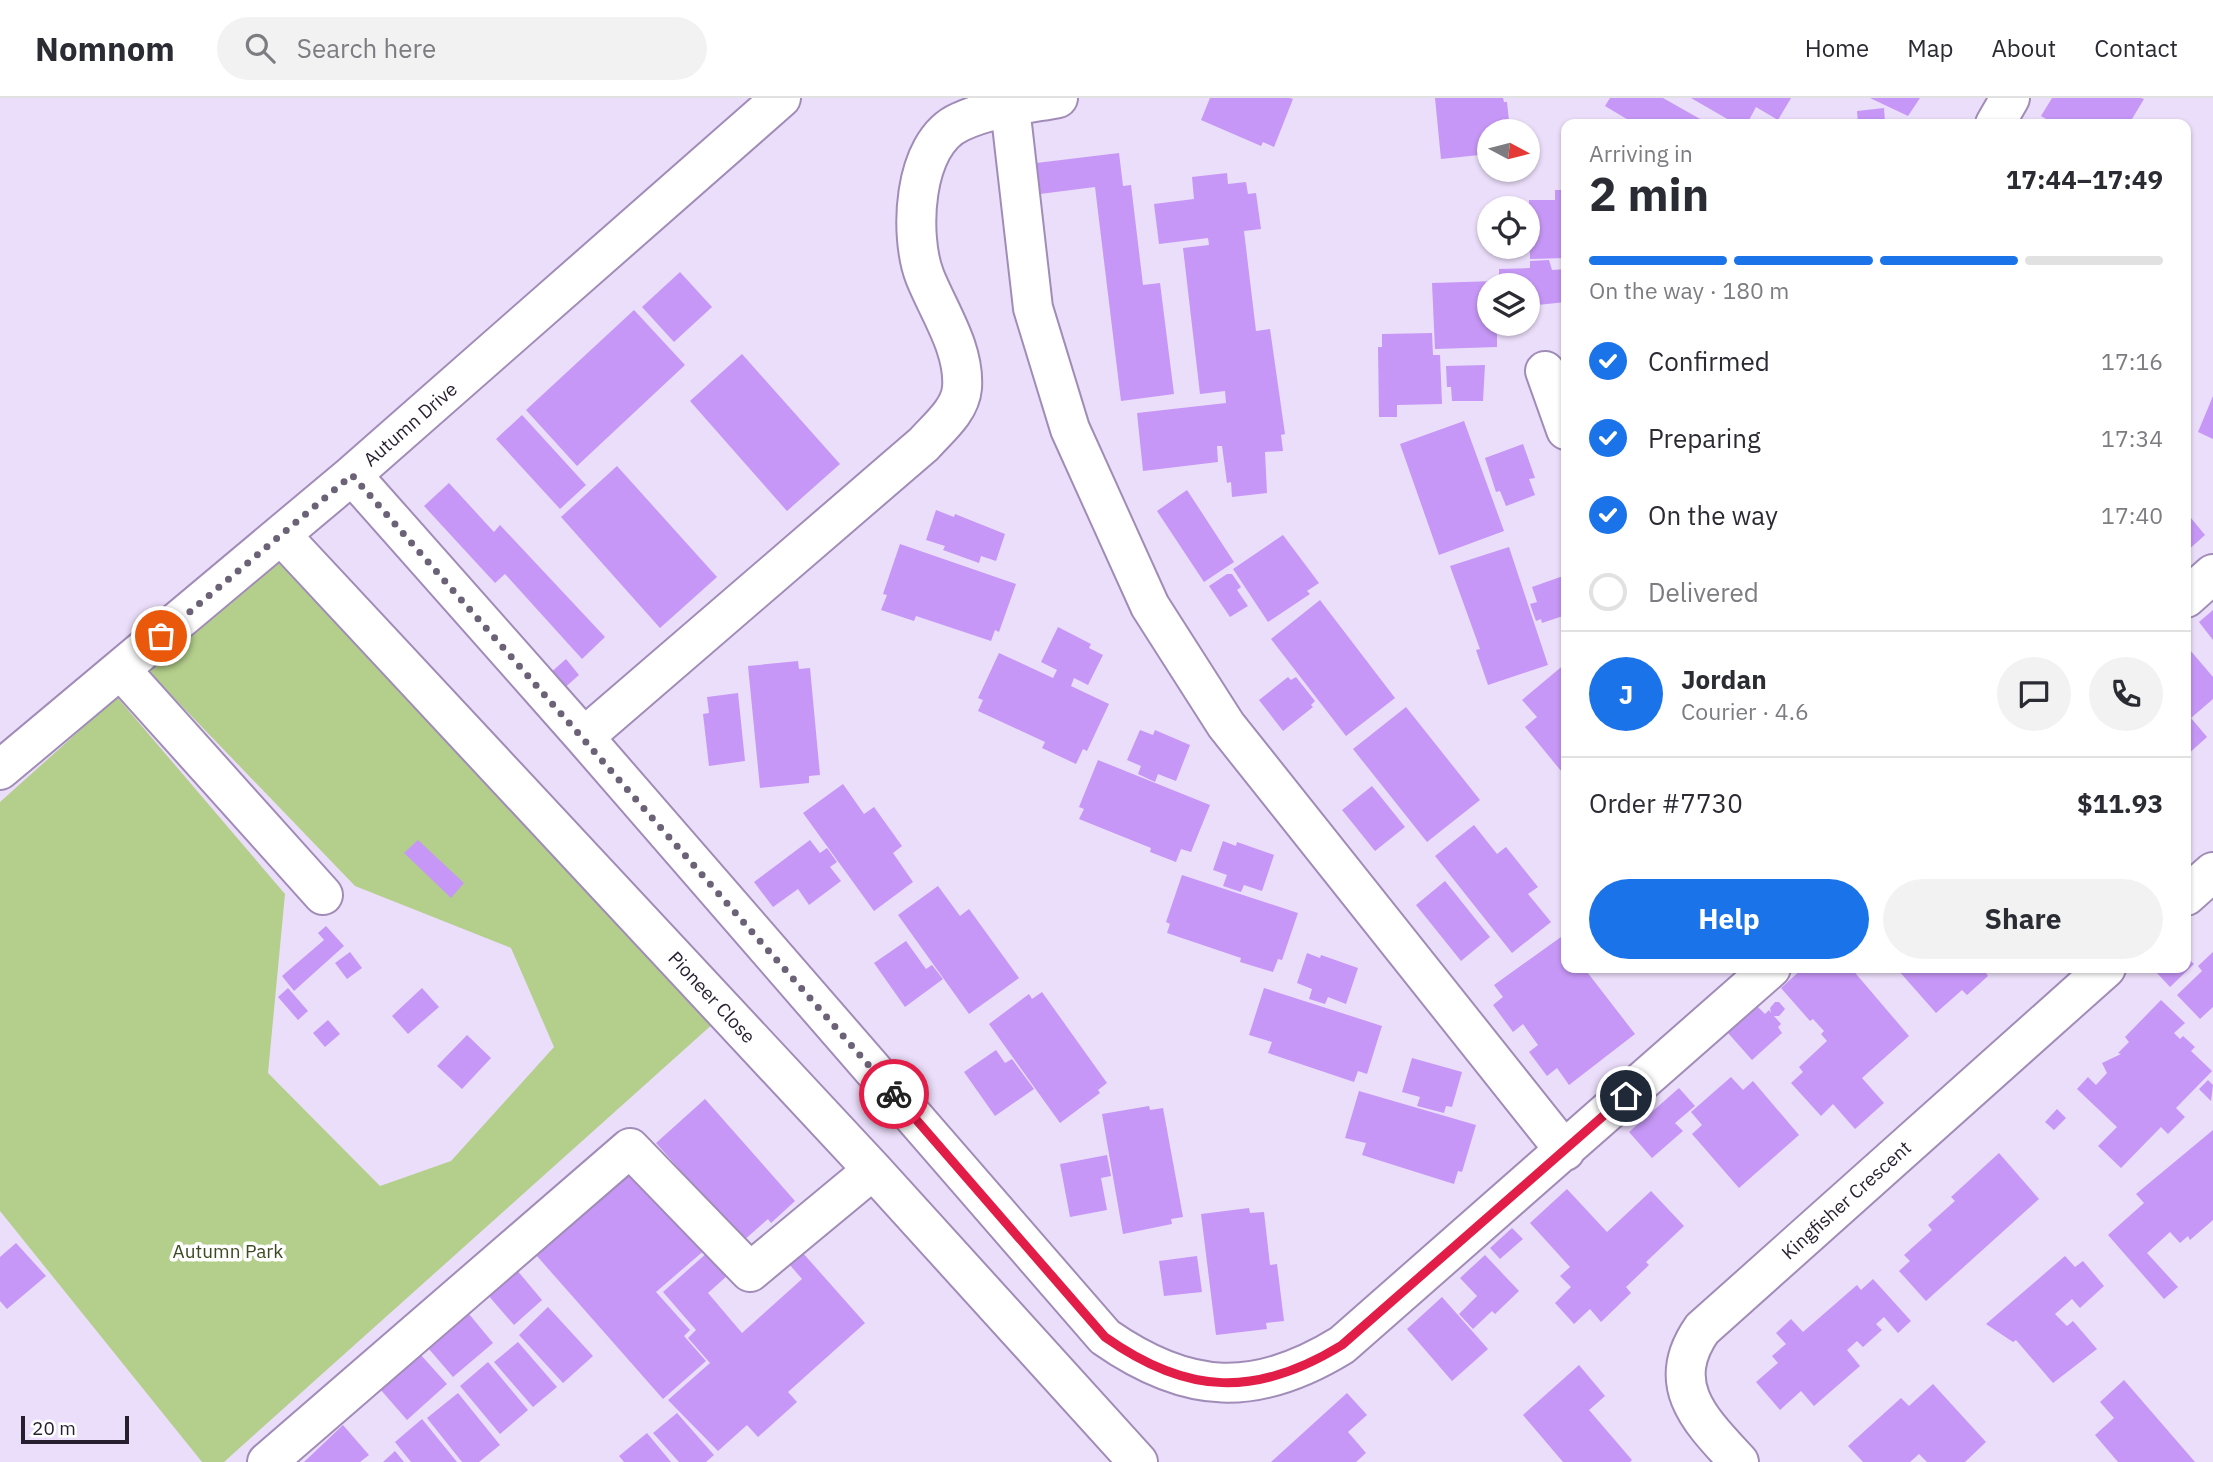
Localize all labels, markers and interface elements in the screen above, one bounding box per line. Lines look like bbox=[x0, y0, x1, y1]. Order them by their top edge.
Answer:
search box bbox=[217, 17, 707, 80]
text: Nomnom bbox=[35, 27, 175, 70]
icon: search bbox=[241, 29, 279, 67]
text: Search here bbox=[297, 31, 436, 65]
text: Home bbox=[1805, 32, 1869, 64]
text: Map bbox=[1907, 32, 1953, 64]
text: About bbox=[1991, 32, 2056, 64]
text: Contact bbox=[2094, 32, 2178, 64]
north arrow bbox=[1477, 119, 1540, 182]
map controls bbox=[1477, 119, 1540, 336]
text: Arriving in bbox=[1589, 138, 1693, 168]
text: 17:44–17:49 bbox=[2006, 162, 2163, 196]
text: 2 min bbox=[1589, 164, 1709, 224]
button: locate bbox=[1477, 196, 1540, 259]
button: layers bbox=[1477, 273, 1540, 336]
text: On the way · 180 m bbox=[1589, 275, 1789, 305]
icon: check bbox=[1589, 342, 1627, 380]
text: Confirmed bbox=[1648, 344, 1770, 378]
text: 17:16 bbox=[2101, 346, 2163, 376]
street label: Autumn Drive bbox=[358, 377, 462, 471]
icon: check bbox=[1589, 419, 1627, 457]
text: Preparing bbox=[1648, 421, 1761, 455]
text: 17:34 bbox=[2101, 423, 2163, 453]
icon: check bbox=[1589, 496, 1627, 534]
text: On the way bbox=[1648, 498, 1778, 532]
text: 17:40 bbox=[2101, 500, 2163, 530]
text: Delivered bbox=[1648, 575, 1759, 609]
pin bbox=[131, 606, 191, 666]
icon: bag bbox=[142, 617, 180, 655]
button: chat bbox=[1997, 657, 2071, 731]
button: phone bbox=[2089, 657, 2163, 731]
text: Jordan bbox=[1681, 662, 1767, 696]
text: J bbox=[1619, 677, 1633, 711]
text: Courier · 4.6 bbox=[1681, 696, 1809, 726]
text: Order #7730 bbox=[1589, 786, 1743, 820]
text: $11.93 bbox=[2077, 786, 2163, 820]
button: Help bbox=[1589, 879, 1869, 959]
button: Share bbox=[1883, 879, 2163, 959]
street label: Pioneer Close bbox=[663, 946, 761, 1048]
courier bbox=[859, 1059, 929, 1129]
pin bbox=[1596, 1066, 1656, 1126]
icon: bike bbox=[875, 1075, 913, 1113]
icon: home bbox=[1607, 1077, 1645, 1115]
street label: Kingfisher Crescent bbox=[1776, 1136, 1916, 1264]
park label: Autumn Park bbox=[173, 1239, 283, 1263]
scale bar bbox=[21, 1413, 130, 1445]
text: 20 m bbox=[32, 1416, 76, 1440]

